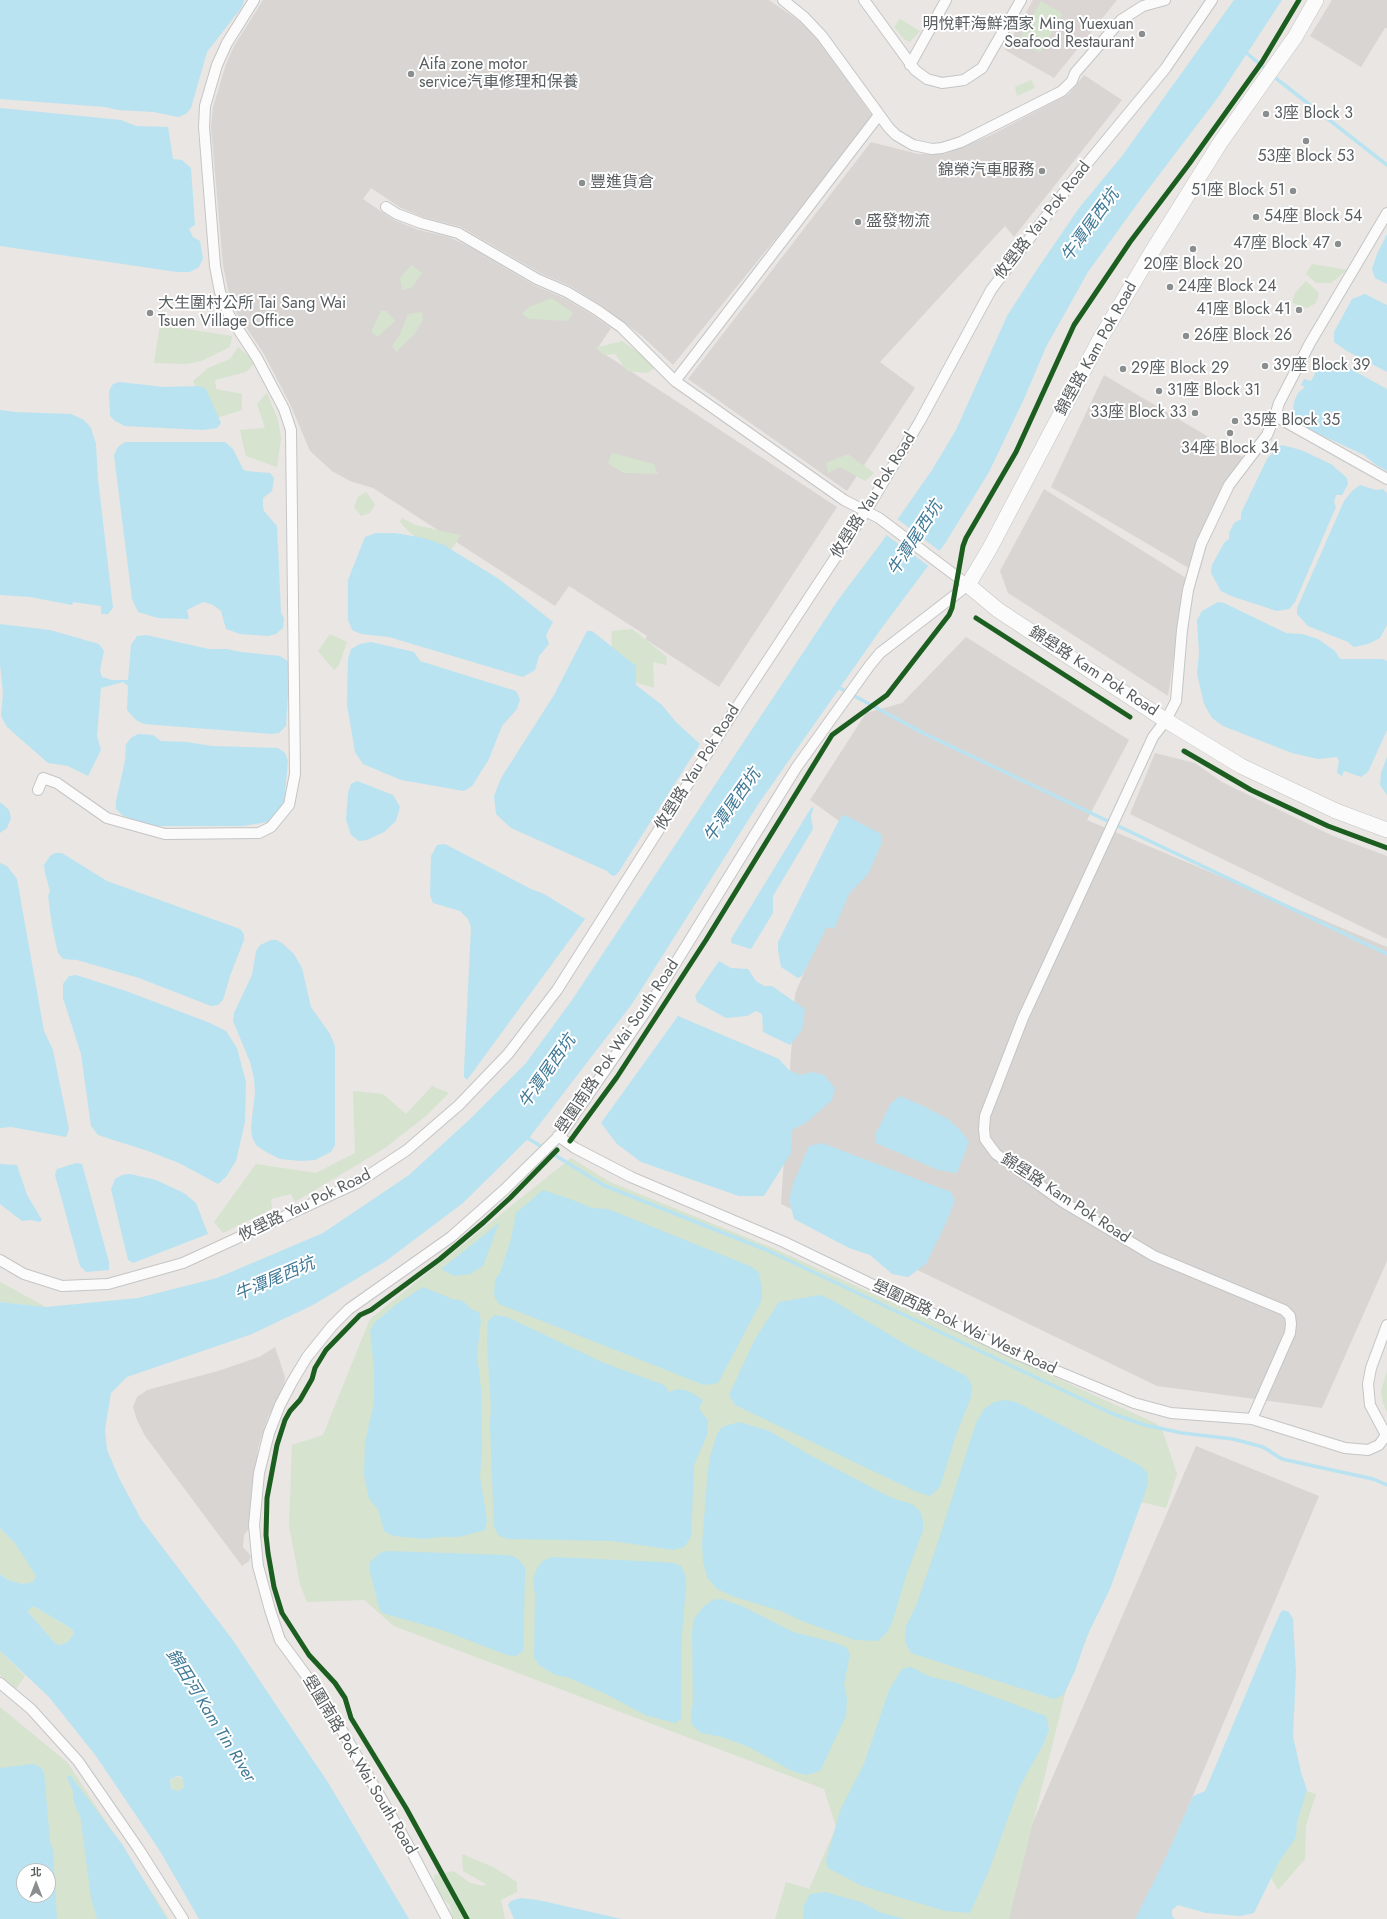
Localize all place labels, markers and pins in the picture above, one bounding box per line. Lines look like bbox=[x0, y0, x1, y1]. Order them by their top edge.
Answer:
place label: 明悅軒海鮮酒家 Ming Yuexuan Seafood Restaurant bbox=[923, 15, 1134, 53]
marker: 明悅軒海鮮酒家 Ming Yuexuan Seafood Restaurant bbox=[1137, 29, 1147, 39]
place label: Aifa zone motor service汽車修理和保養 bbox=[419, 55, 579, 93]
marker: Aifa zone motor service汽車修理和保養 bbox=[406, 69, 416, 79]
place label: 3座 Block 3 bbox=[1274, 104, 1353, 124]
marker: 3座 Block 3 bbox=[1261, 109, 1271, 119]
marker: 53座 Block 53 bbox=[1301, 136, 1311, 146]
place label: 53座 Block 53 bbox=[1257, 147, 1355, 167]
place label: 錦榮汽車服務 bbox=[938, 161, 1034, 181]
marker: 錦榮汽車服務 bbox=[1037, 166, 1047, 176]
place label: 豐進貨倉 bbox=[590, 173, 654, 193]
marker: 豐進貨倉 bbox=[577, 178, 587, 188]
place label: 51座 Block 51 bbox=[1191, 181, 1285, 201]
marker: 51座 Block 51 bbox=[1288, 186, 1298, 196]
place label: 54座 Block 54 bbox=[1264, 207, 1362, 227]
place label: 盛發物流 bbox=[866, 212, 930, 232]
marker: 54座 Block 54 bbox=[1251, 212, 1261, 222]
marker: 盛發物流 bbox=[853, 217, 863, 227]
place label: 47座 Block 47 bbox=[1233, 234, 1330, 254]
marker: 47座 Block 47 bbox=[1333, 239, 1343, 249]
marker: 20座 Block 20 bbox=[1188, 244, 1198, 254]
place label: 20座 Block 20 bbox=[1143, 255, 1243, 275]
place label: 24座 Block 24 bbox=[1178, 277, 1276, 297]
marker: 24座 Block 24 bbox=[1165, 282, 1175, 292]
place label: 大生圍村公所 Tai Sang Wai Tsuen Village Office bbox=[158, 294, 346, 332]
place label: 41座 Block 41 bbox=[1196, 300, 1291, 320]
marker: 41座 Block 41 bbox=[1294, 305, 1304, 315]
marker: 大生圍村公所 Tai Sang Wai Tsuen Village Office bbox=[145, 308, 155, 318]
place label: 26座 Block 26 bbox=[1194, 326, 1292, 346]
marker: 26座 Block 26 bbox=[1181, 331, 1191, 341]
place label: 39座 Block 39 bbox=[1273, 356, 1371, 376]
place label: 29座 Block 29 bbox=[1131, 359, 1229, 379]
marker: 39座 Block 39 bbox=[1260, 361, 1270, 371]
marker: 29座 Block 29 bbox=[1118, 364, 1128, 374]
place label: 31座 Block 31 bbox=[1167, 381, 1261, 401]
marker: 31座 Block 31 bbox=[1154, 386, 1164, 396]
place label: 33座 Block 33 bbox=[1090, 403, 1187, 423]
marker: 33座 Block 33 bbox=[1190, 408, 1200, 418]
place label: 35座 Block 35 bbox=[1243, 411, 1340, 431]
marker: 35座 Block 35 bbox=[1230, 416, 1240, 426]
marker: 34座 Block 34 bbox=[1225, 428, 1235, 438]
place label: 34座 Block 34 bbox=[1181, 439, 1279, 459]

